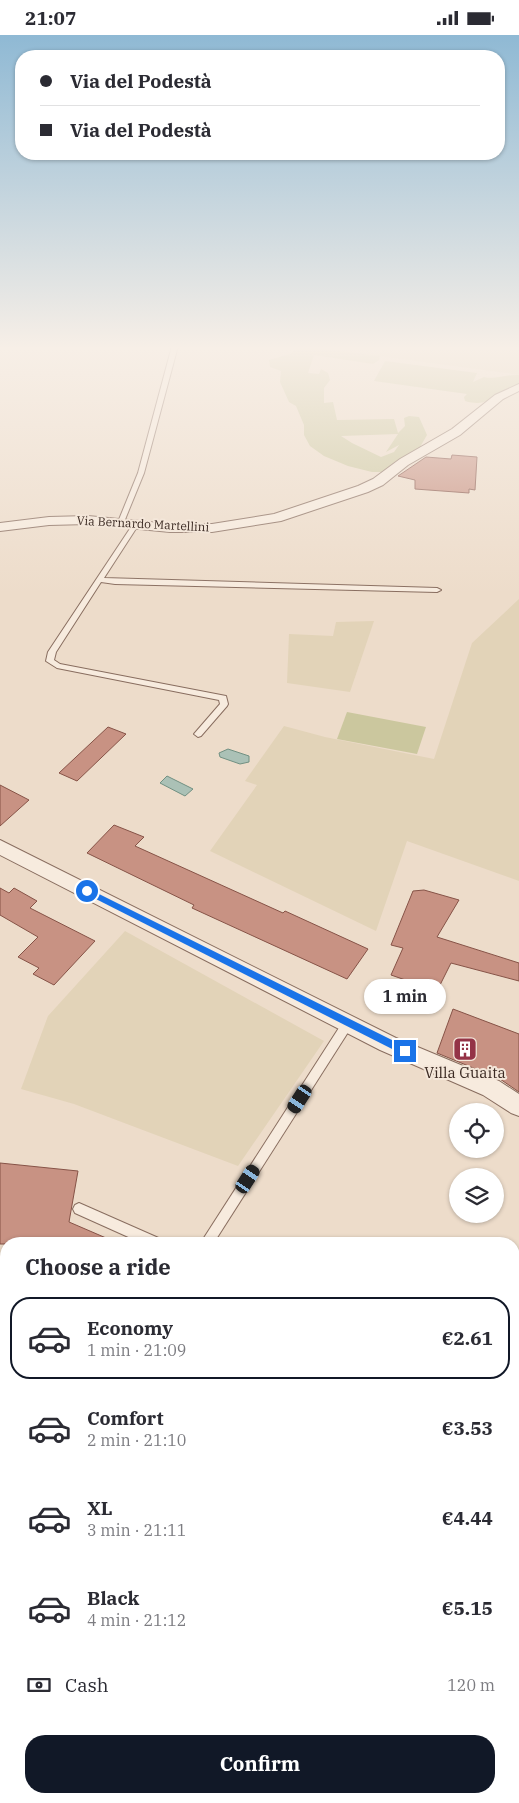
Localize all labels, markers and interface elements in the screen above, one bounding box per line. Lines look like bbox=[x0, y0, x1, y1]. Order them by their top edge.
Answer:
text: 21:07 bbox=[25, 6, 76, 30]
text: Via del Podestà bbox=[70, 69, 212, 93]
text: Via del Podestà bbox=[70, 118, 212, 142]
street label: Via Bernardo Martellini bbox=[76, 513, 210, 534]
route start bbox=[76, 880, 98, 902]
callout: 1 min bbox=[364, 979, 446, 1013]
text: 1 min bbox=[383, 986, 427, 1006]
building icon: Villa Guaita bbox=[452, 1036, 478, 1062]
route end bbox=[394, 1040, 416, 1062]
place label: Villa Guaita bbox=[424, 1063, 506, 1082]
car bbox=[285, 1082, 314, 1116]
map controls bbox=[449, 1103, 504, 1223]
button: locate bbox=[449, 1103, 504, 1158]
car bbox=[233, 1162, 262, 1196]
button: layers bbox=[449, 1168, 504, 1223]
text: Choose a ride bbox=[25, 1252, 171, 1281]
icon: car bbox=[27, 1316, 72, 1361]
text: Economy bbox=[87, 1316, 173, 1340]
text: €2.61 bbox=[442, 1326, 493, 1350]
text: 1 min · 21:09 bbox=[87, 1340, 186, 1360]
icon: car bbox=[27, 1406, 72, 1451]
text: Comfort bbox=[87, 1406, 164, 1430]
text: €3.53 bbox=[442, 1416, 493, 1440]
text: 2 min · 21:10 bbox=[87, 1430, 186, 1450]
icon: car bbox=[27, 1496, 72, 1541]
text: XL bbox=[87, 1496, 113, 1520]
text: €4.44 bbox=[442, 1506, 493, 1530]
text: 3 min · 21:11 bbox=[87, 1520, 186, 1540]
icon: car bbox=[27, 1586, 72, 1631]
text: Black bbox=[87, 1586, 139, 1610]
text: €5.15 bbox=[442, 1596, 493, 1620]
text: 4 min · 21:12 bbox=[87, 1610, 186, 1630]
icon: cash bbox=[25, 1671, 53, 1699]
text: Cash bbox=[65, 1673, 109, 1697]
text: 120 m bbox=[447, 1675, 495, 1695]
button: Confirm bbox=[25, 1735, 495, 1793]

